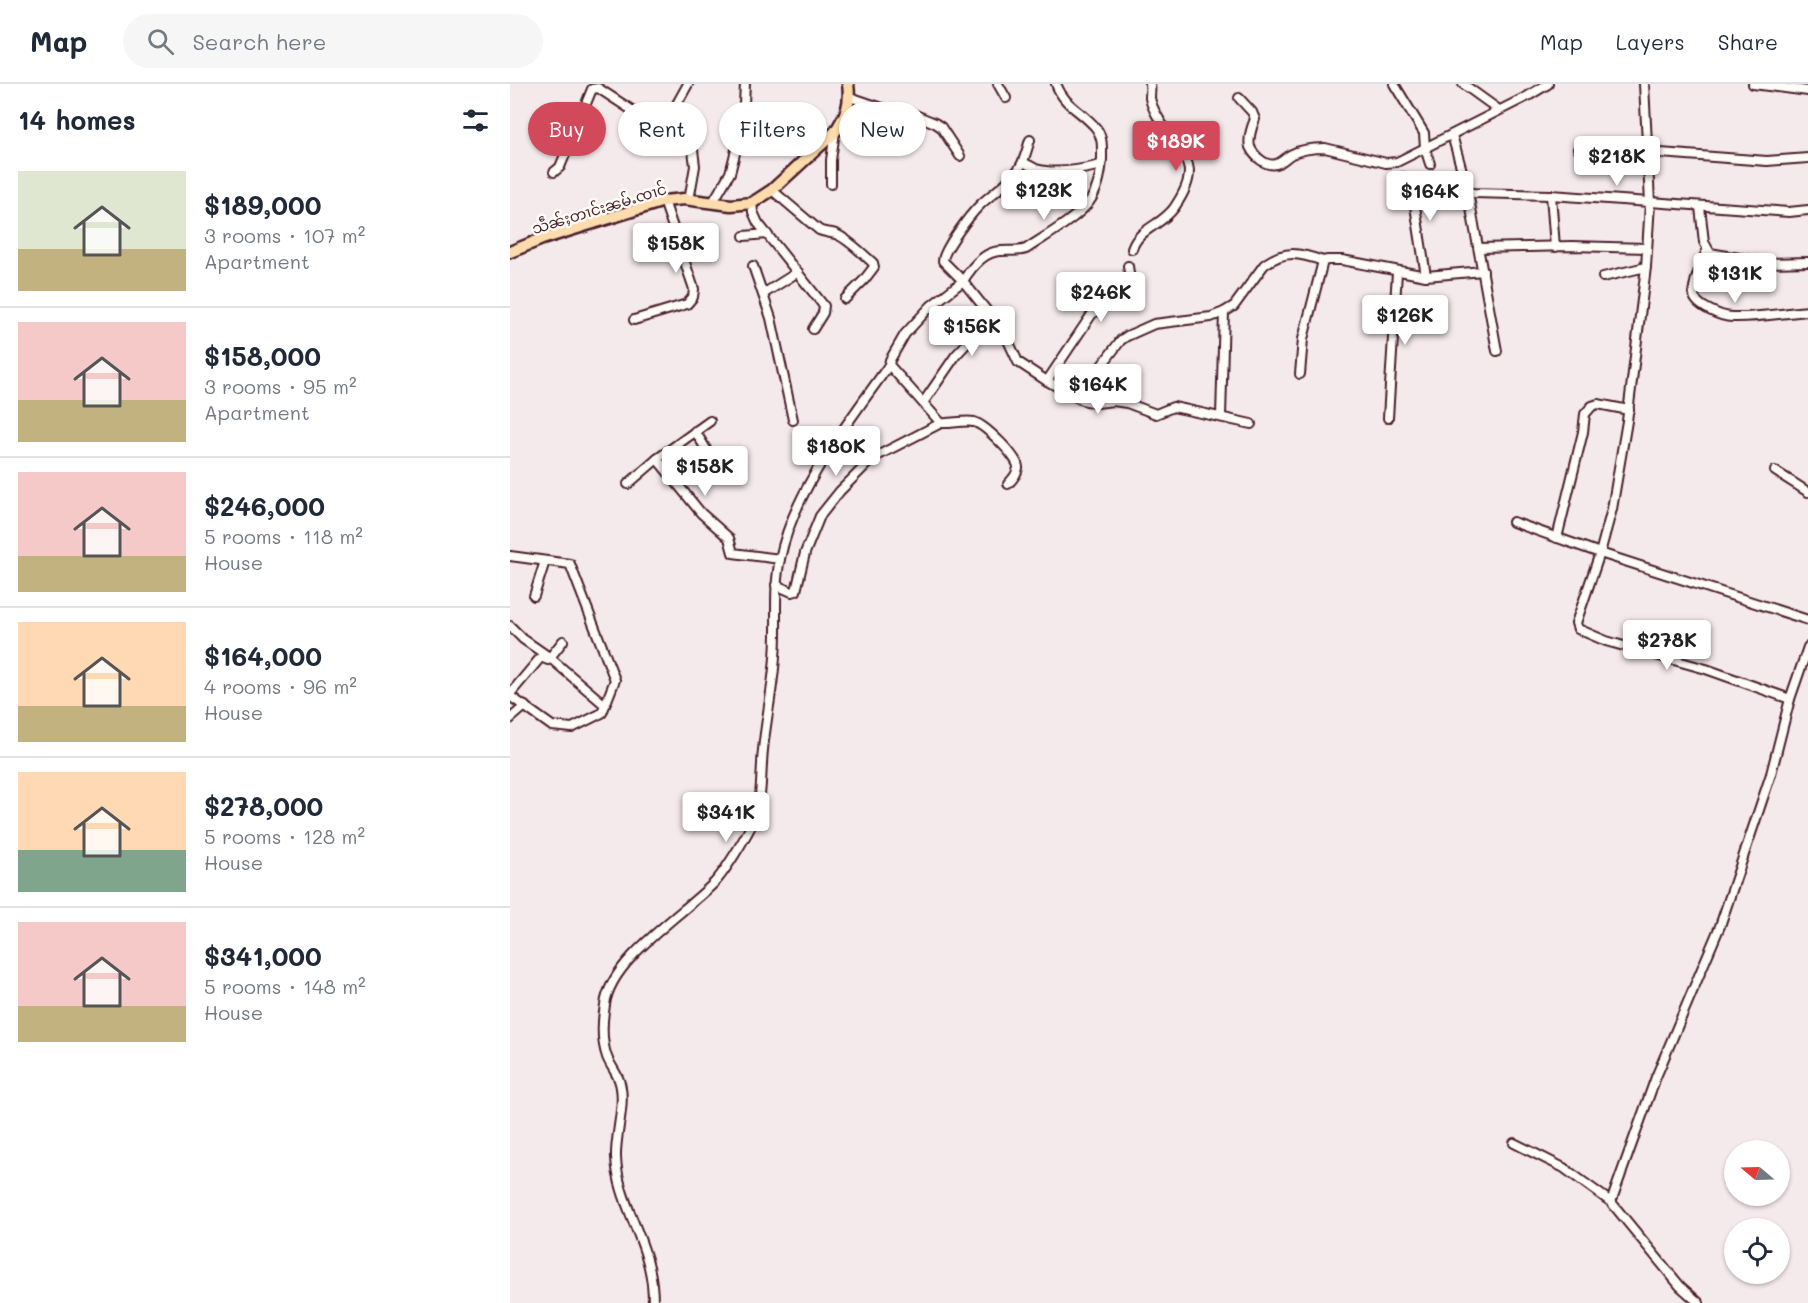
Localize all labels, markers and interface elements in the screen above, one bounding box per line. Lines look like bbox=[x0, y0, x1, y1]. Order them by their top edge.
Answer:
search box bbox=[123, 14, 543, 68]
text: Map bbox=[30, 23, 87, 59]
icon: search bbox=[144, 25, 177, 58]
text: Search here bbox=[192, 27, 326, 56]
text: Map bbox=[1540, 28, 1583, 55]
text: Layers bbox=[1616, 28, 1685, 55]
text: Share bbox=[1718, 28, 1778, 55]
chip: Buy bbox=[528, 102, 606, 156]
chip: Rent bbox=[618, 102, 707, 156]
chip: Filters bbox=[719, 102, 827, 156]
chip: New bbox=[839, 102, 926, 156]
text: 14 homes bbox=[18, 103, 136, 137]
icon: filters bbox=[459, 104, 492, 137]
pin: $189K bbox=[1134, 121, 1218, 172]
text: $189K bbox=[1147, 127, 1205, 153]
pin: $218K bbox=[1575, 136, 1659, 187]
text: $218K bbox=[1588, 142, 1646, 168]
pin: $123K bbox=[1002, 170, 1086, 221]
pin: $164K bbox=[1388, 171, 1472, 222]
text: $123K bbox=[1015, 176, 1073, 202]
text: $164K bbox=[1400, 177, 1460, 203]
street label: သဵၼ်ႈတၢင်းၼမ်ႉၸၢင် bbox=[529, 178, 669, 238]
text: $189,000 bbox=[204, 188, 321, 222]
icon: home bbox=[66, 195, 138, 267]
text: 3 rooms · 107 m² bbox=[204, 222, 365, 248]
pin: $158K bbox=[634, 223, 718, 274]
text: $158K bbox=[647, 229, 705, 255]
text: Apartment bbox=[204, 248, 310, 274]
pin: $131K bbox=[1693, 253, 1777, 304]
text: $131K bbox=[1707, 259, 1763, 285]
pin: $246K bbox=[1059, 272, 1143, 323]
text: $246K bbox=[1070, 278, 1132, 304]
pin: $126K bbox=[1363, 295, 1447, 346]
text: $126K bbox=[1376, 301, 1434, 327]
pin: $156K bbox=[930, 306, 1014, 357]
text: $156K bbox=[943, 312, 1001, 338]
text: $158,000 bbox=[204, 339, 321, 373]
icon: home bbox=[66, 346, 138, 418]
pin: $164K bbox=[1056, 364, 1140, 415]
text: $164K bbox=[1068, 370, 1128, 396]
text: 3 rooms · 95 m² bbox=[204, 373, 356, 399]
text: Apartment bbox=[204, 399, 310, 425]
pin: $180K bbox=[794, 426, 878, 477]
text: $180K bbox=[806, 432, 866, 458]
pin: $158K bbox=[663, 446, 747, 497]
text: $158K bbox=[676, 452, 734, 478]
text: $246,000 bbox=[204, 489, 325, 523]
icon: home bbox=[66, 496, 138, 568]
text: 5 rooms · 118 m² bbox=[204, 523, 363, 549]
text: House bbox=[204, 549, 263, 575]
pin: $278K bbox=[1625, 620, 1709, 671]
text: $278K bbox=[1637, 626, 1697, 652]
text: $164,000 bbox=[204, 639, 322, 673]
icon: home bbox=[66, 646, 138, 718]
text: 4 rooms · 96 m² bbox=[204, 673, 357, 699]
text: House bbox=[204, 699, 263, 725]
text: $278,000 bbox=[204, 789, 323, 823]
pin: $341K bbox=[684, 792, 768, 843]
icon: home bbox=[66, 796, 138, 868]
text: $341K bbox=[696, 798, 756, 824]
text: 5 rooms · 128 m² bbox=[204, 823, 365, 849]
text: House bbox=[204, 849, 263, 875]
text: $341,000 bbox=[204, 939, 322, 973]
icon: home bbox=[66, 946, 138, 1018]
text: 5 rooms · 148 m² bbox=[204, 973, 366, 999]
text: House bbox=[204, 999, 263, 1025]
north arrow bbox=[1724, 1140, 1790, 1206]
map controls bbox=[1724, 1140, 1790, 1284]
button: locate bbox=[1724, 1218, 1790, 1284]

